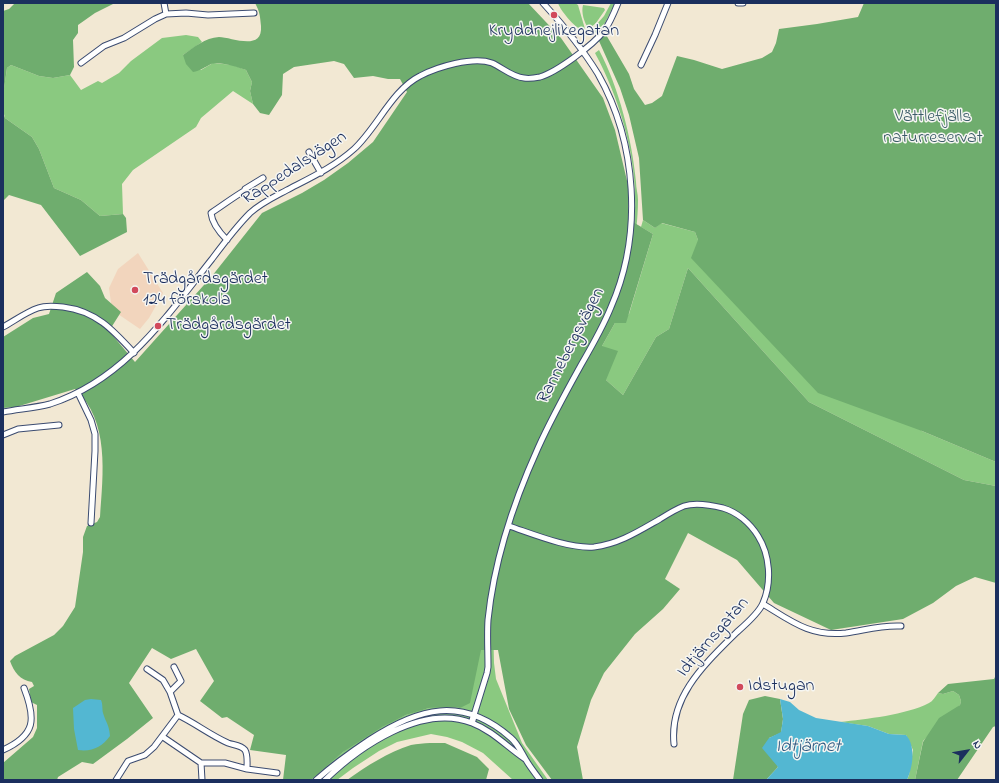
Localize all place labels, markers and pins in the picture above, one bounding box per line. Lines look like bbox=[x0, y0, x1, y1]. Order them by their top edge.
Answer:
marker: Kryddnejlikegatan bbox=[549, 10, 559, 20]
place label: Kryddnejlikegatan bbox=[489, 21, 619, 43]
place label: Trädgårdsgärdet 124 förskola bbox=[143, 269, 268, 312]
marker: Trädgårdsgärdet 124 förskola bbox=[130, 285, 140, 295]
place label: Trädgårdsgärdet bbox=[166, 315, 291, 337]
marker: Trädgårdsgärdet bbox=[153, 321, 163, 331]
place label: Idstugan bbox=[748, 676, 814, 698]
marker: Idstugan bbox=[735, 682, 745, 692]

